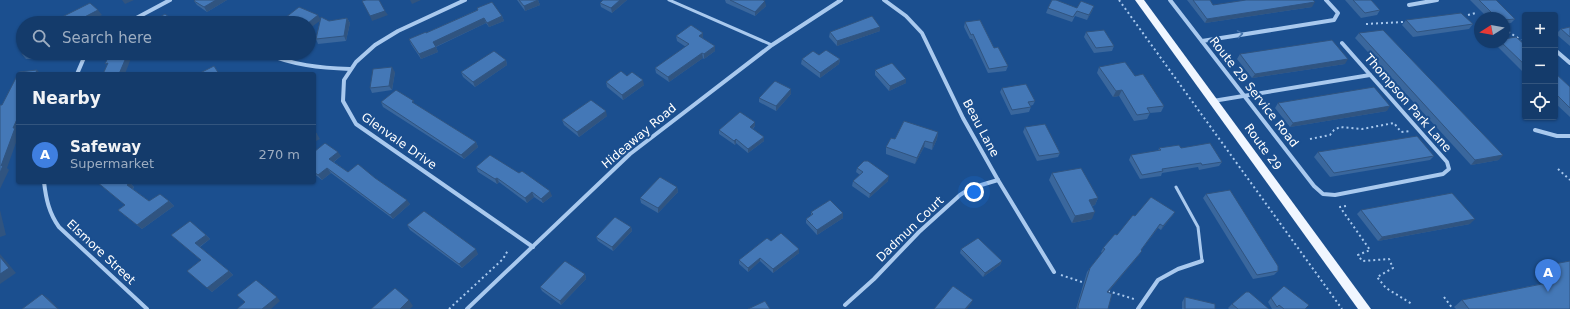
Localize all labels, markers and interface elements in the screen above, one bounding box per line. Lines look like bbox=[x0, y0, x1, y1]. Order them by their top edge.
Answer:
north arrow bbox=[1474, 12, 1510, 48]
map controls bbox=[1522, 12, 1558, 120]
button: + bbox=[1522, 12, 1558, 48]
search box bbox=[16, 16, 316, 60]
icon: search bbox=[30, 27, 52, 49]
text: Search here bbox=[62, 29, 152, 47]
one-way arrow bbox=[1237, 30, 1243, 39]
street label: Route 29 Service Road bbox=[1206, 34, 1302, 150]
button: − bbox=[1522, 48, 1558, 84]
street label: Thompson Park Lane bbox=[1361, 50, 1454, 155]
button: locate bbox=[1522, 84, 1558, 120]
text: Nearby bbox=[32, 88, 101, 108]
street label: Beau Lane bbox=[960, 97, 1002, 159]
street label: Hideaway Road bbox=[599, 101, 679, 171]
street label: Glenvale Drive bbox=[359, 110, 439, 172]
street label: Route 29 bbox=[1241, 121, 1285, 173]
text: Safeway bbox=[70, 138, 141, 156]
text: A bbox=[40, 147, 50, 162]
text: 270 m bbox=[258, 147, 300, 162]
text: Supermarket bbox=[70, 156, 154, 171]
your location bbox=[964, 182, 984, 202]
street label: Dadmun Court bbox=[874, 193, 947, 265]
street label: Elsmore Street bbox=[64, 217, 138, 288]
pin: A bbox=[1535, 259, 1561, 292]

